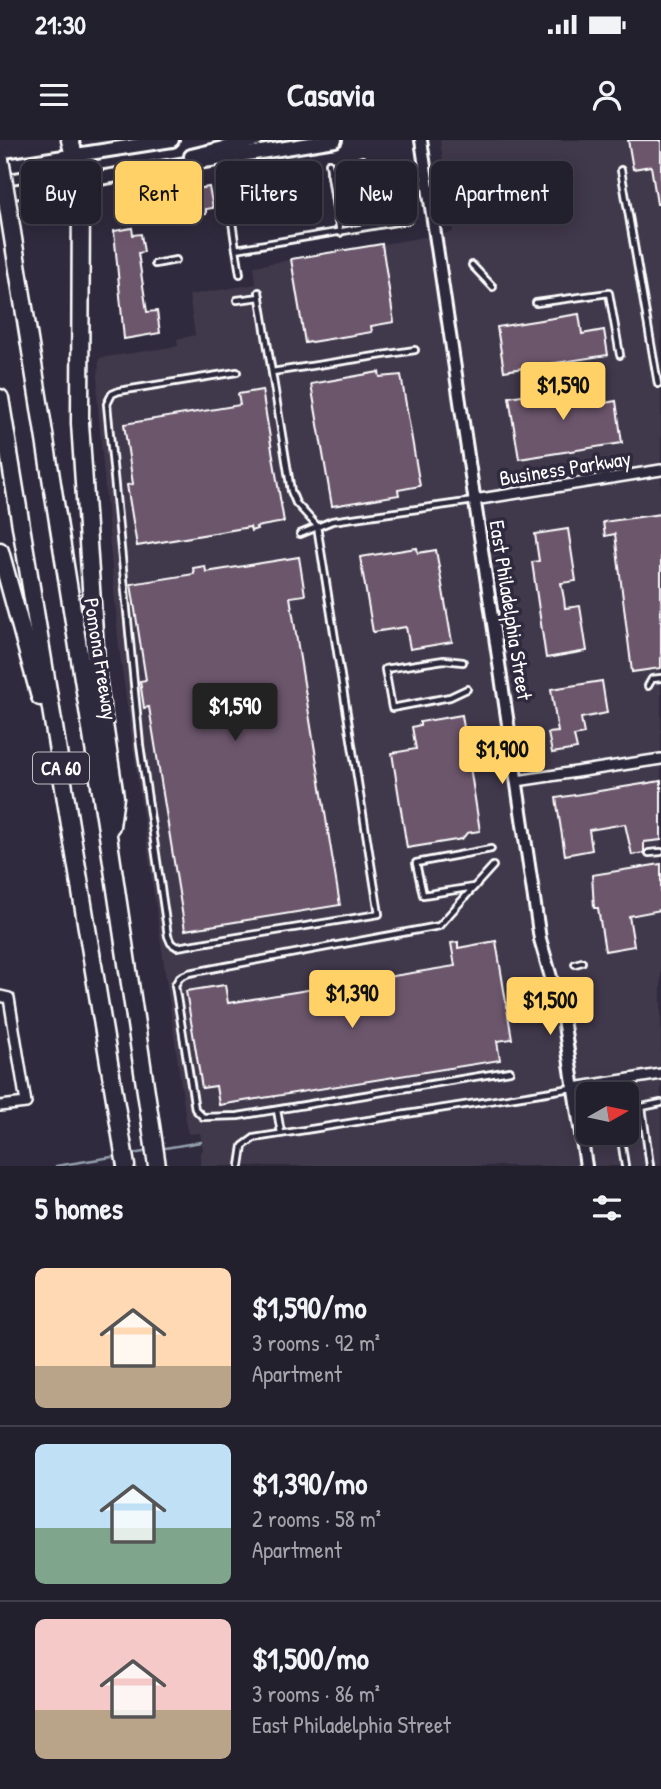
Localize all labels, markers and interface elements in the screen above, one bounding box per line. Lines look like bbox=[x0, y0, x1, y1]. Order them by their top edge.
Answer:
text: 21:30 bbox=[35, 7, 86, 42]
text: Casavia bbox=[287, 73, 374, 116]
icon: menu bbox=[35, 76, 73, 114]
icon: person bbox=[588, 76, 626, 114]
chip: Buy bbox=[21, 161, 101, 224]
chip: Rent bbox=[115, 161, 202, 224]
chip: Filters bbox=[216, 161, 322, 224]
chip: New bbox=[336, 161, 417, 224]
chip: Apartment bbox=[431, 161, 573, 224]
pin: $1,590 bbox=[506, 362, 620, 422]
text: $1,590 bbox=[536, 369, 590, 400]
street label: Business Parkway bbox=[497, 443, 633, 493]
street label: East Philadelphia Street bbox=[482, 518, 540, 703]
street label: Pomona Freeway bbox=[77, 596, 125, 722]
pin: $1,590 bbox=[178, 684, 292, 743]
text: $1,590 bbox=[208, 690, 262, 721]
pin: $1,900 bbox=[445, 726, 559, 786]
text: $1,900 bbox=[475, 733, 529, 764]
road number: CA 60 bbox=[33, 752, 89, 783]
pin: $1,390 bbox=[295, 970, 409, 1030]
text: $1,390 bbox=[325, 977, 379, 1008]
pin: $1,500 bbox=[493, 978, 607, 1037]
text: $1,500 bbox=[523, 984, 578, 1015]
north arrow bbox=[576, 1082, 639, 1144]
map controls bbox=[576, 1082, 639, 1145]
text: 5 homes bbox=[35, 1188, 123, 1228]
icon: filters bbox=[588, 1189, 626, 1227]
text: $1,590/mo bbox=[252, 1287, 366, 1327]
icon: home bbox=[91, 1296, 175, 1380]
text: 3 rooms · 92 m² bbox=[252, 1327, 380, 1358]
text: Apartment bbox=[252, 1358, 342, 1389]
text: $1,390/mo bbox=[252, 1463, 367, 1503]
icon: home bbox=[91, 1472, 175, 1556]
text: 2 rooms · 58 m² bbox=[252, 1503, 381, 1534]
text: Apartment bbox=[252, 1534, 342, 1565]
text: $1,500/mo bbox=[252, 1638, 369, 1678]
icon: home bbox=[91, 1647, 175, 1731]
text: 3 rooms · 86 m² bbox=[252, 1678, 380, 1709]
text: East Philadelphia Street bbox=[252, 1709, 451, 1740]

